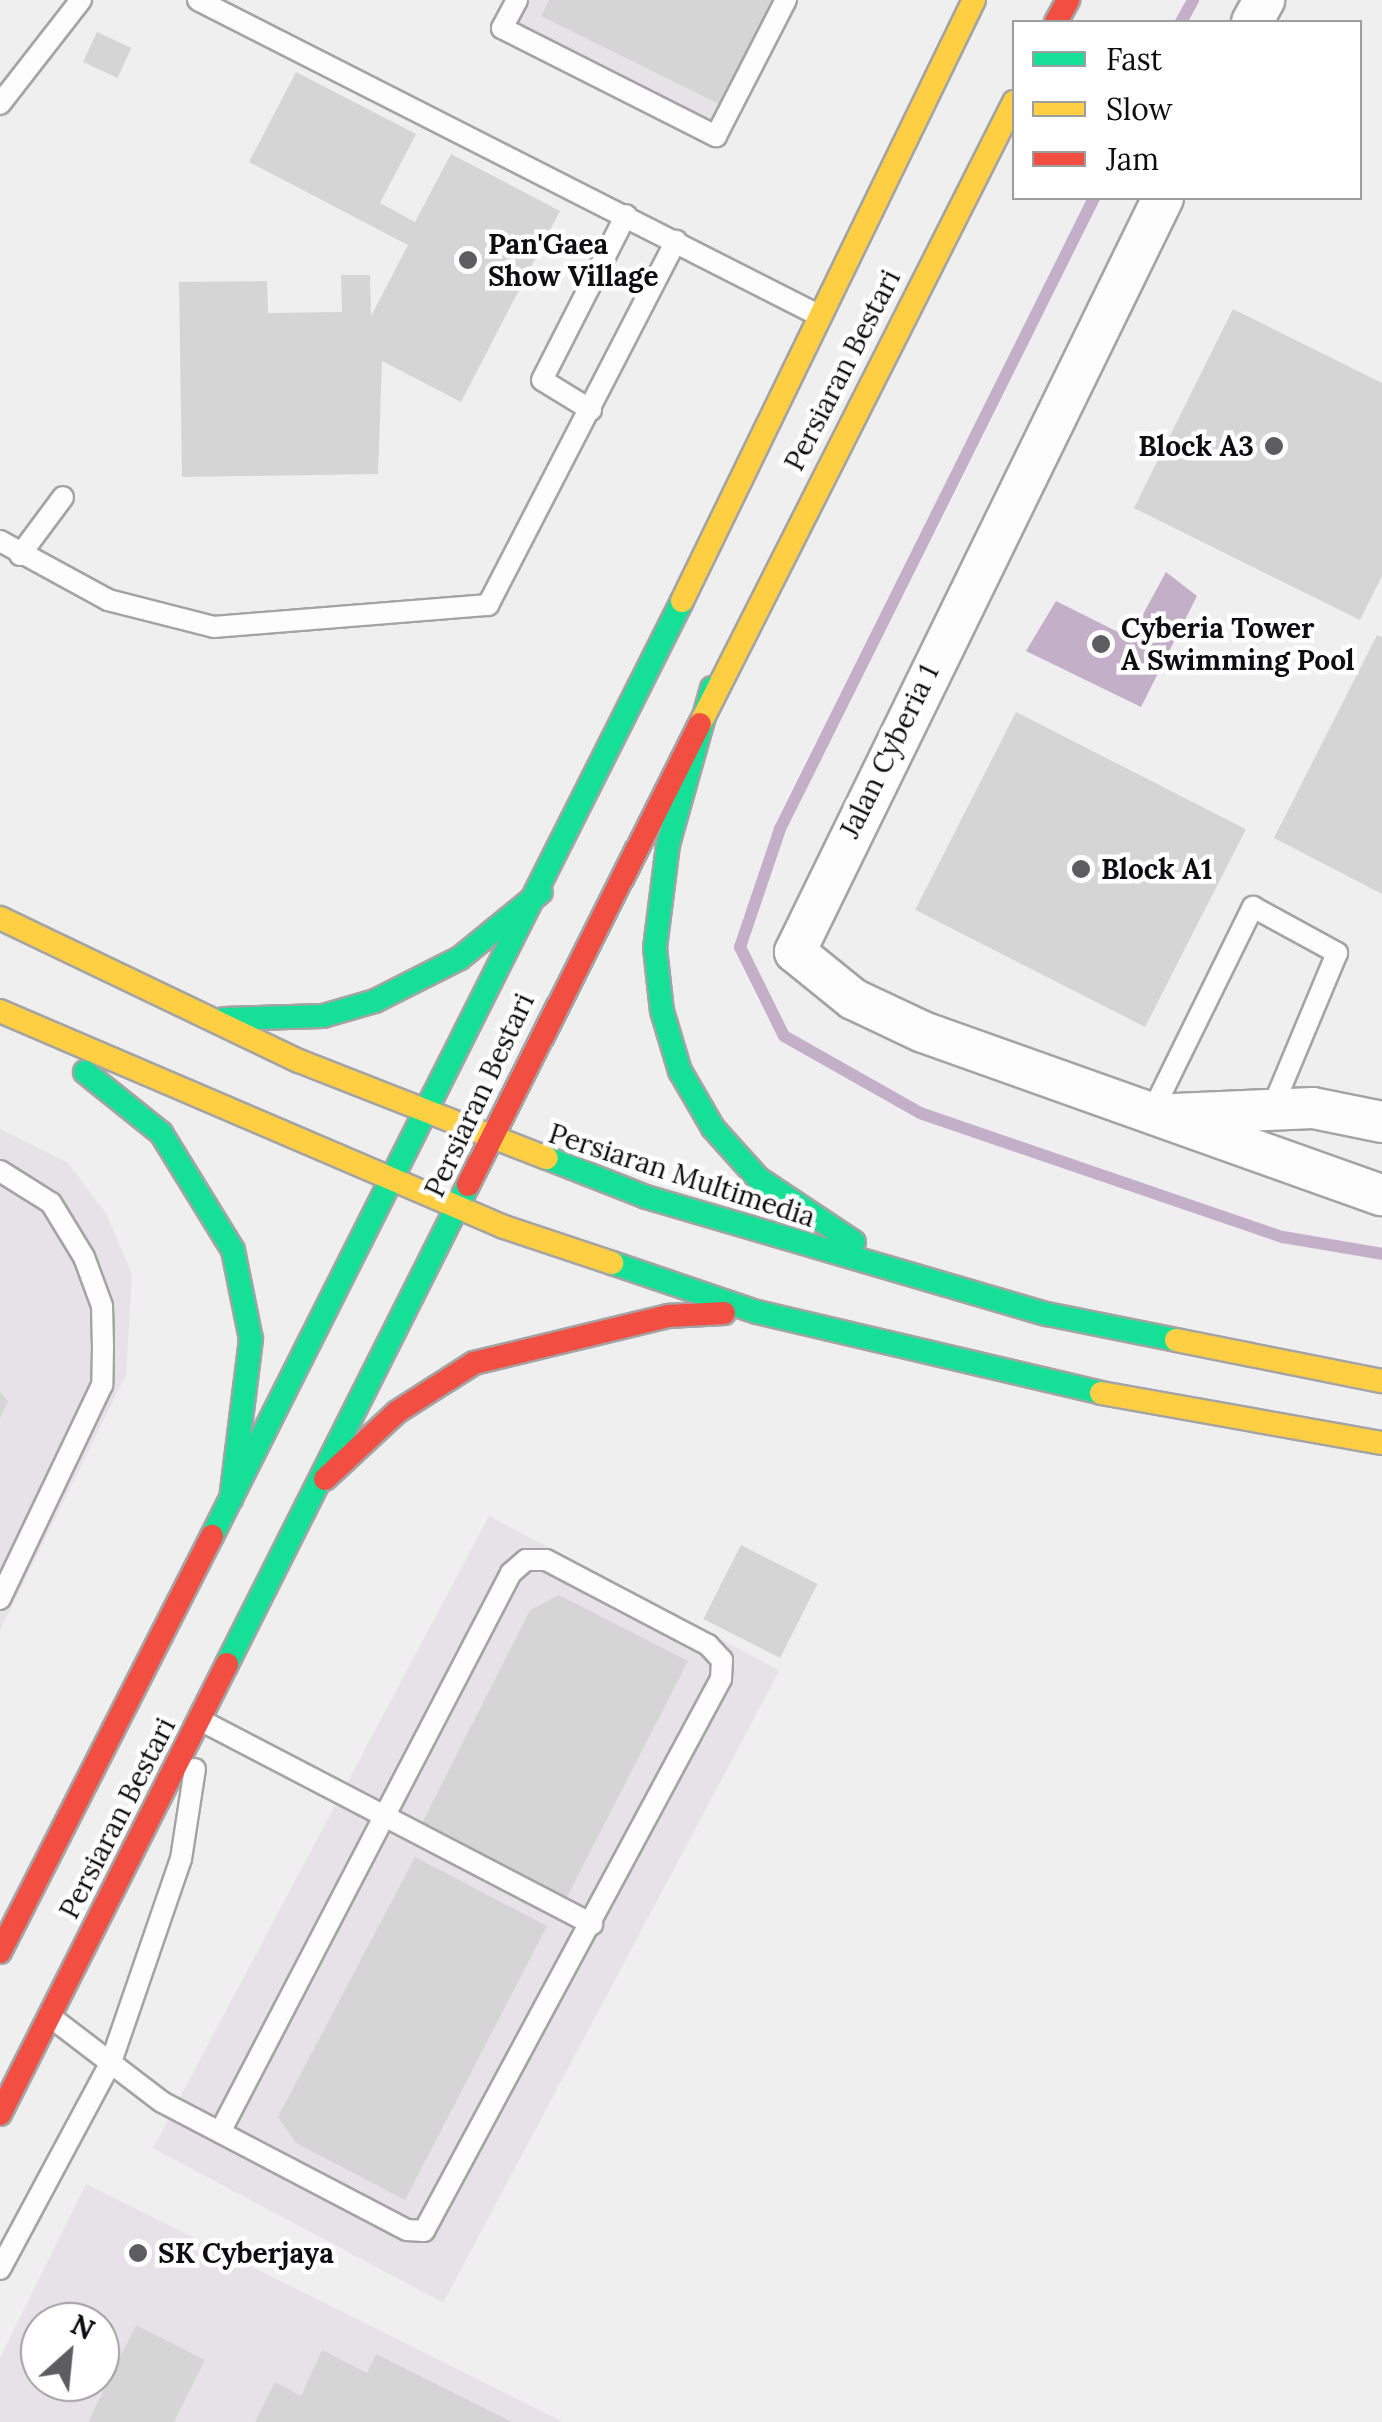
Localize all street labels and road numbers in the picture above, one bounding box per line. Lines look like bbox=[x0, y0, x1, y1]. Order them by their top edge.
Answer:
street label: Persiaran Bestari bbox=[777, 264, 907, 476]
street label: Jalan Cyberia 1 bbox=[833, 659, 945, 843]
street label: Persiaran Bestari bbox=[417, 988, 541, 1202]
street label: Persiaran Multimedia bbox=[545, 1116, 819, 1234]
street label: Persiaran Bestari bbox=[52, 1712, 182, 1924]

